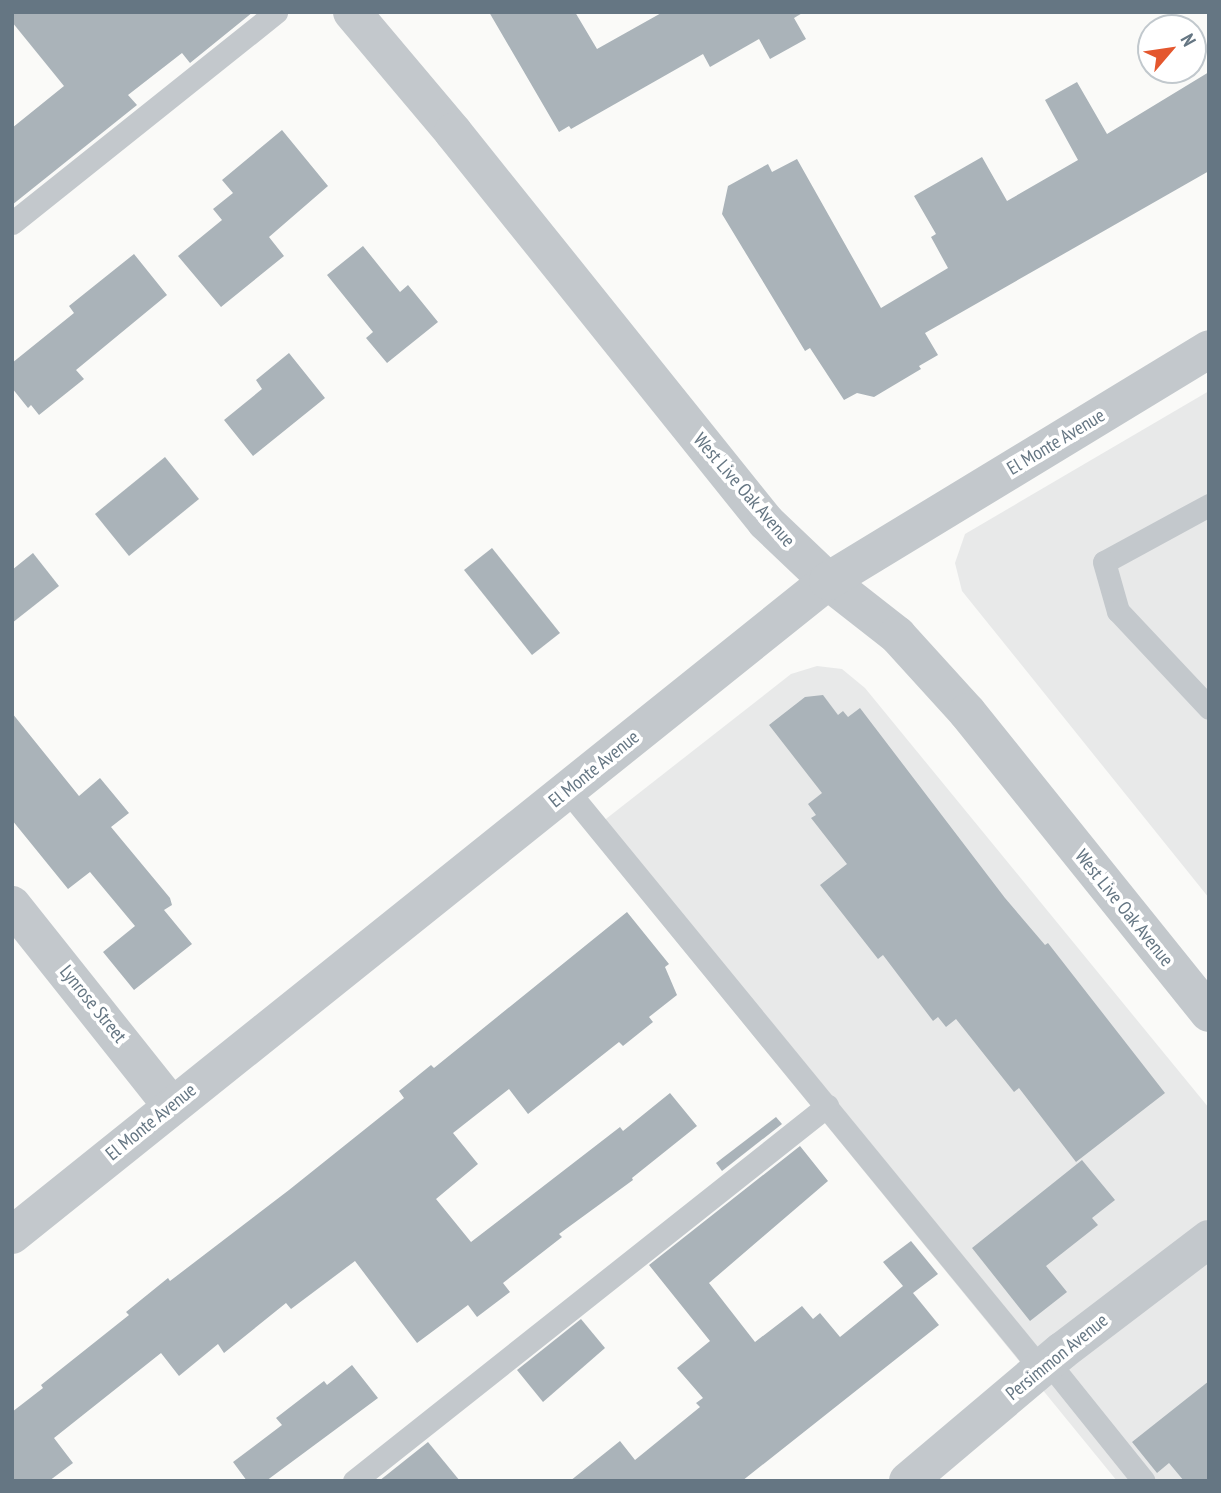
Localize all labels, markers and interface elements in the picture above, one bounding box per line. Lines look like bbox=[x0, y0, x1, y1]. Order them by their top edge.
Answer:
north arrow bbox=[1137, 14, 1207, 84]
text: N bbox=[1176, 29, 1202, 50]
street label: El Monte Avenue bbox=[1003, 404, 1109, 480]
street label: West Live Oak Avenue bbox=[688, 428, 800, 552]
street label: El Monte Avenue bbox=[544, 725, 644, 813]
street label: West Live Oak Avenue bbox=[1070, 845, 1178, 971]
street label: Lynrose Street bbox=[55, 961, 131, 1047]
street label: El Monte Avenue bbox=[101, 1078, 201, 1166]
street label: Persimmon Avenue bbox=[1001, 1309, 1113, 1405]

